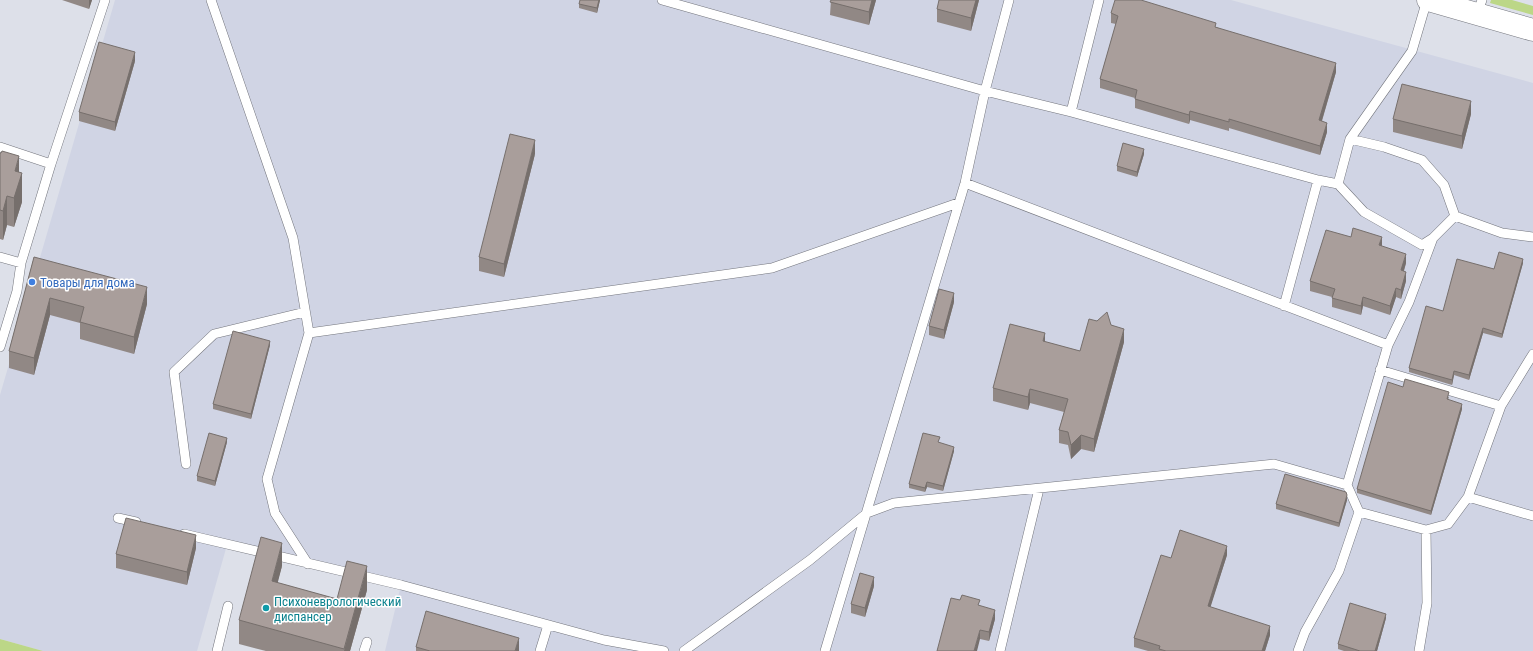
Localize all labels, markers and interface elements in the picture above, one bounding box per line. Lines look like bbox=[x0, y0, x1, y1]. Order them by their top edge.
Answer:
place label: Товары для дома bbox=[40, 275, 135, 290]
marker: Товары для дома bbox=[27, 277, 37, 287]
place label: Психоневрологический диспансер bbox=[274, 594, 401, 624]
marker: Психоневрологический диспансер bbox=[261, 603, 271, 613]

